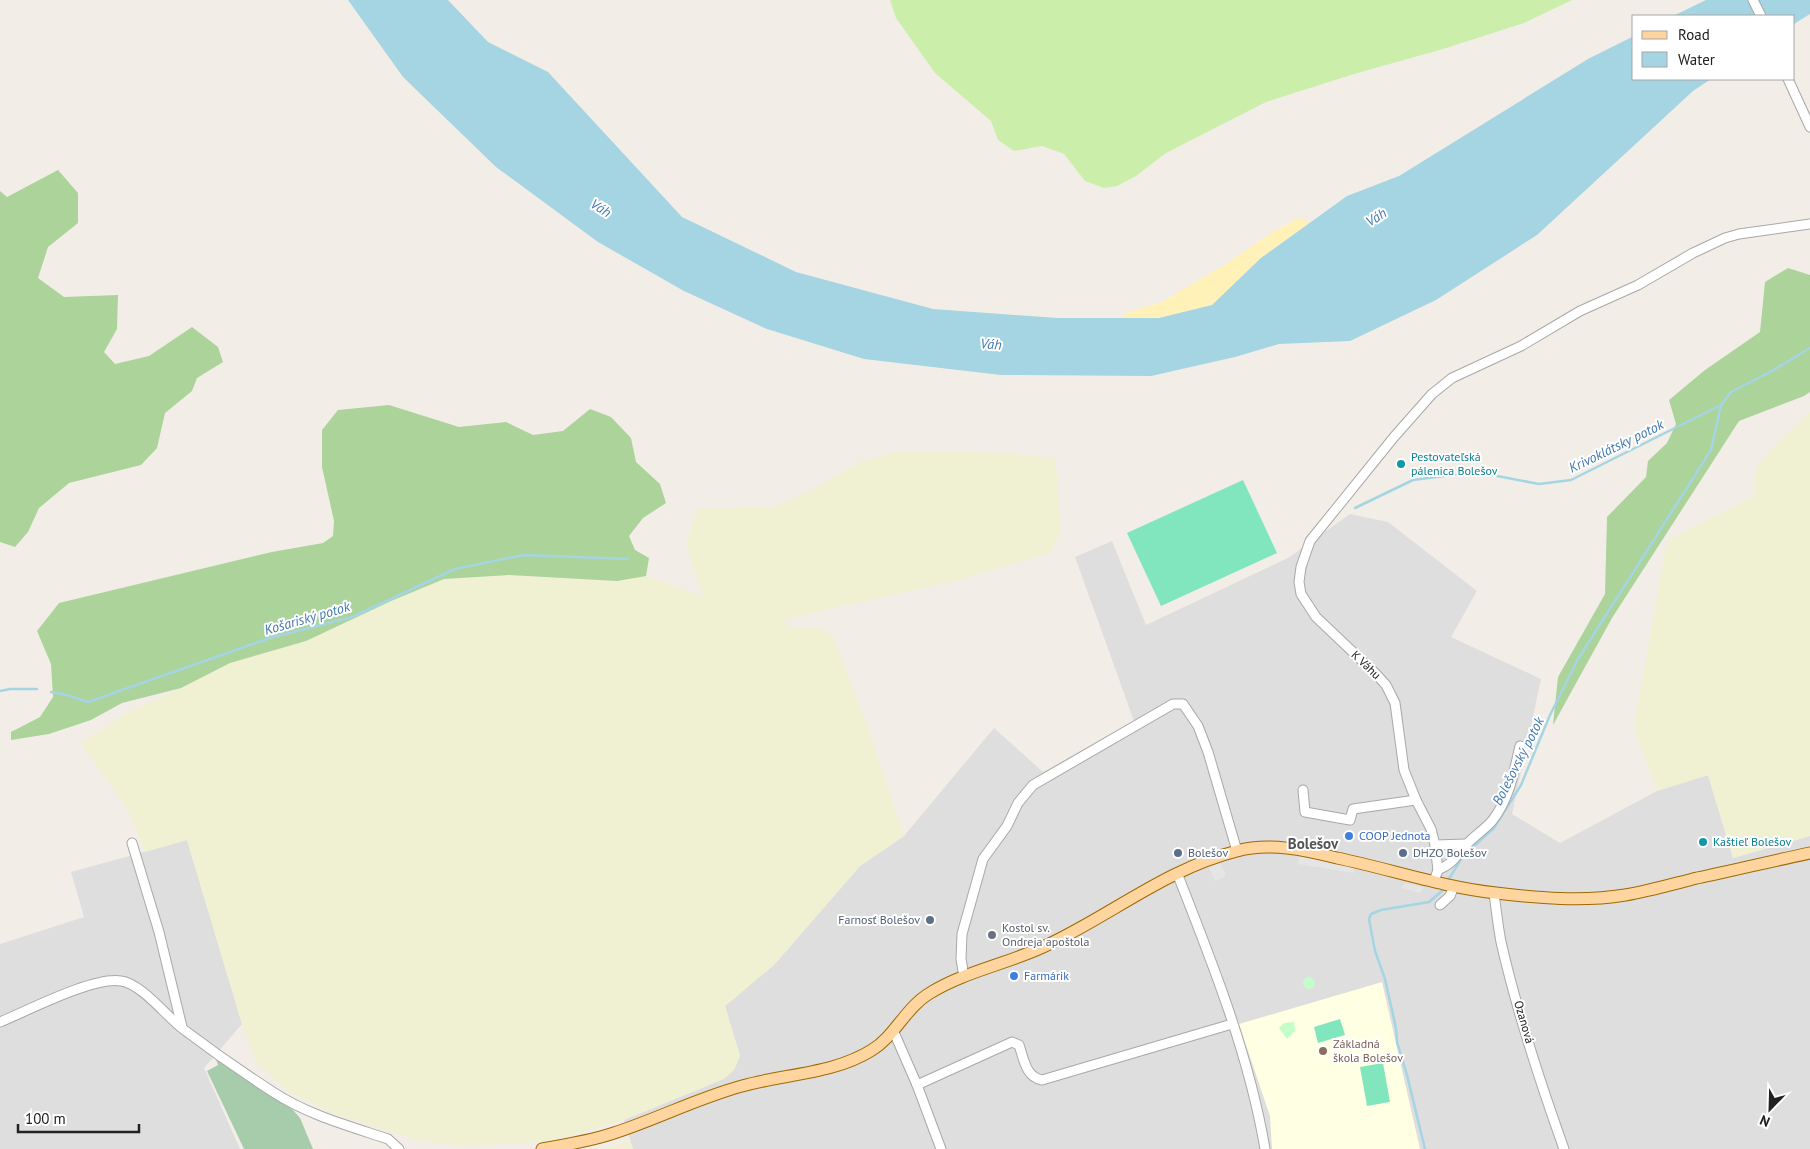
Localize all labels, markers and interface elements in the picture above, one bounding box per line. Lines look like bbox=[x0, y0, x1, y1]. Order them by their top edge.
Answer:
legend bbox=[1632, 15, 1795, 80]
text: Road bbox=[1678, 25, 1710, 44]
text: Water bbox=[1678, 50, 1715, 69]
water label: Váh bbox=[587, 195, 615, 221]
water label: Váh bbox=[1362, 204, 1390, 230]
water label: Váh bbox=[980, 334, 1002, 354]
water label: Krivoklátsky potok bbox=[1566, 415, 1667, 477]
place label: Pestovateľská pálenica Bolešov bbox=[1411, 449, 1498, 478]
marker: Pestovateľská pálenica Bolešov bbox=[1395, 458, 1407, 470]
water label: Košariský potok bbox=[262, 597, 353, 639]
street label: K Váhu bbox=[1349, 647, 1384, 682]
water label: Bolešovský potok bbox=[1488, 713, 1548, 808]
place label: COOP Jednota bbox=[1359, 828, 1430, 843]
marker: COOP Jednota bbox=[1343, 830, 1355, 842]
district label: Bolešov bbox=[1288, 834, 1339, 853]
place label: Kaštieľ Bolešov bbox=[1713, 834, 1791, 849]
marker: Kaštieľ Bolešov bbox=[1697, 836, 1709, 848]
place label: Bolešov bbox=[1188, 845, 1228, 860]
place label: DHZO Bolešov bbox=[1413, 845, 1487, 860]
marker: Bolešov bbox=[1172, 847, 1184, 859]
marker: DHZO Bolešov bbox=[1397, 847, 1409, 859]
place label: Farnosť Bolešov bbox=[838, 912, 920, 927]
marker: Farnosť Bolešov bbox=[924, 914, 936, 926]
place label: Kostol sv. Ondreja apoštola bbox=[1002, 920, 1090, 949]
marker: Kostol sv. Ondreja apoštola bbox=[986, 929, 998, 941]
place label: Farmárik bbox=[1024, 968, 1069, 983]
marker: Farmárik bbox=[1008, 970, 1020, 982]
street label: Ozanová bbox=[1511, 999, 1538, 1045]
place label: Základná škola Bolešov bbox=[1333, 1036, 1403, 1065]
marker: Základná škola Bolešov bbox=[1317, 1045, 1329, 1057]
north arrow bbox=[1745, 1084, 1795, 1134]
scale bar bbox=[18, 1102, 139, 1134]
text: 100 m bbox=[25, 1109, 66, 1128]
text: N bbox=[1757, 1111, 1773, 1131]

